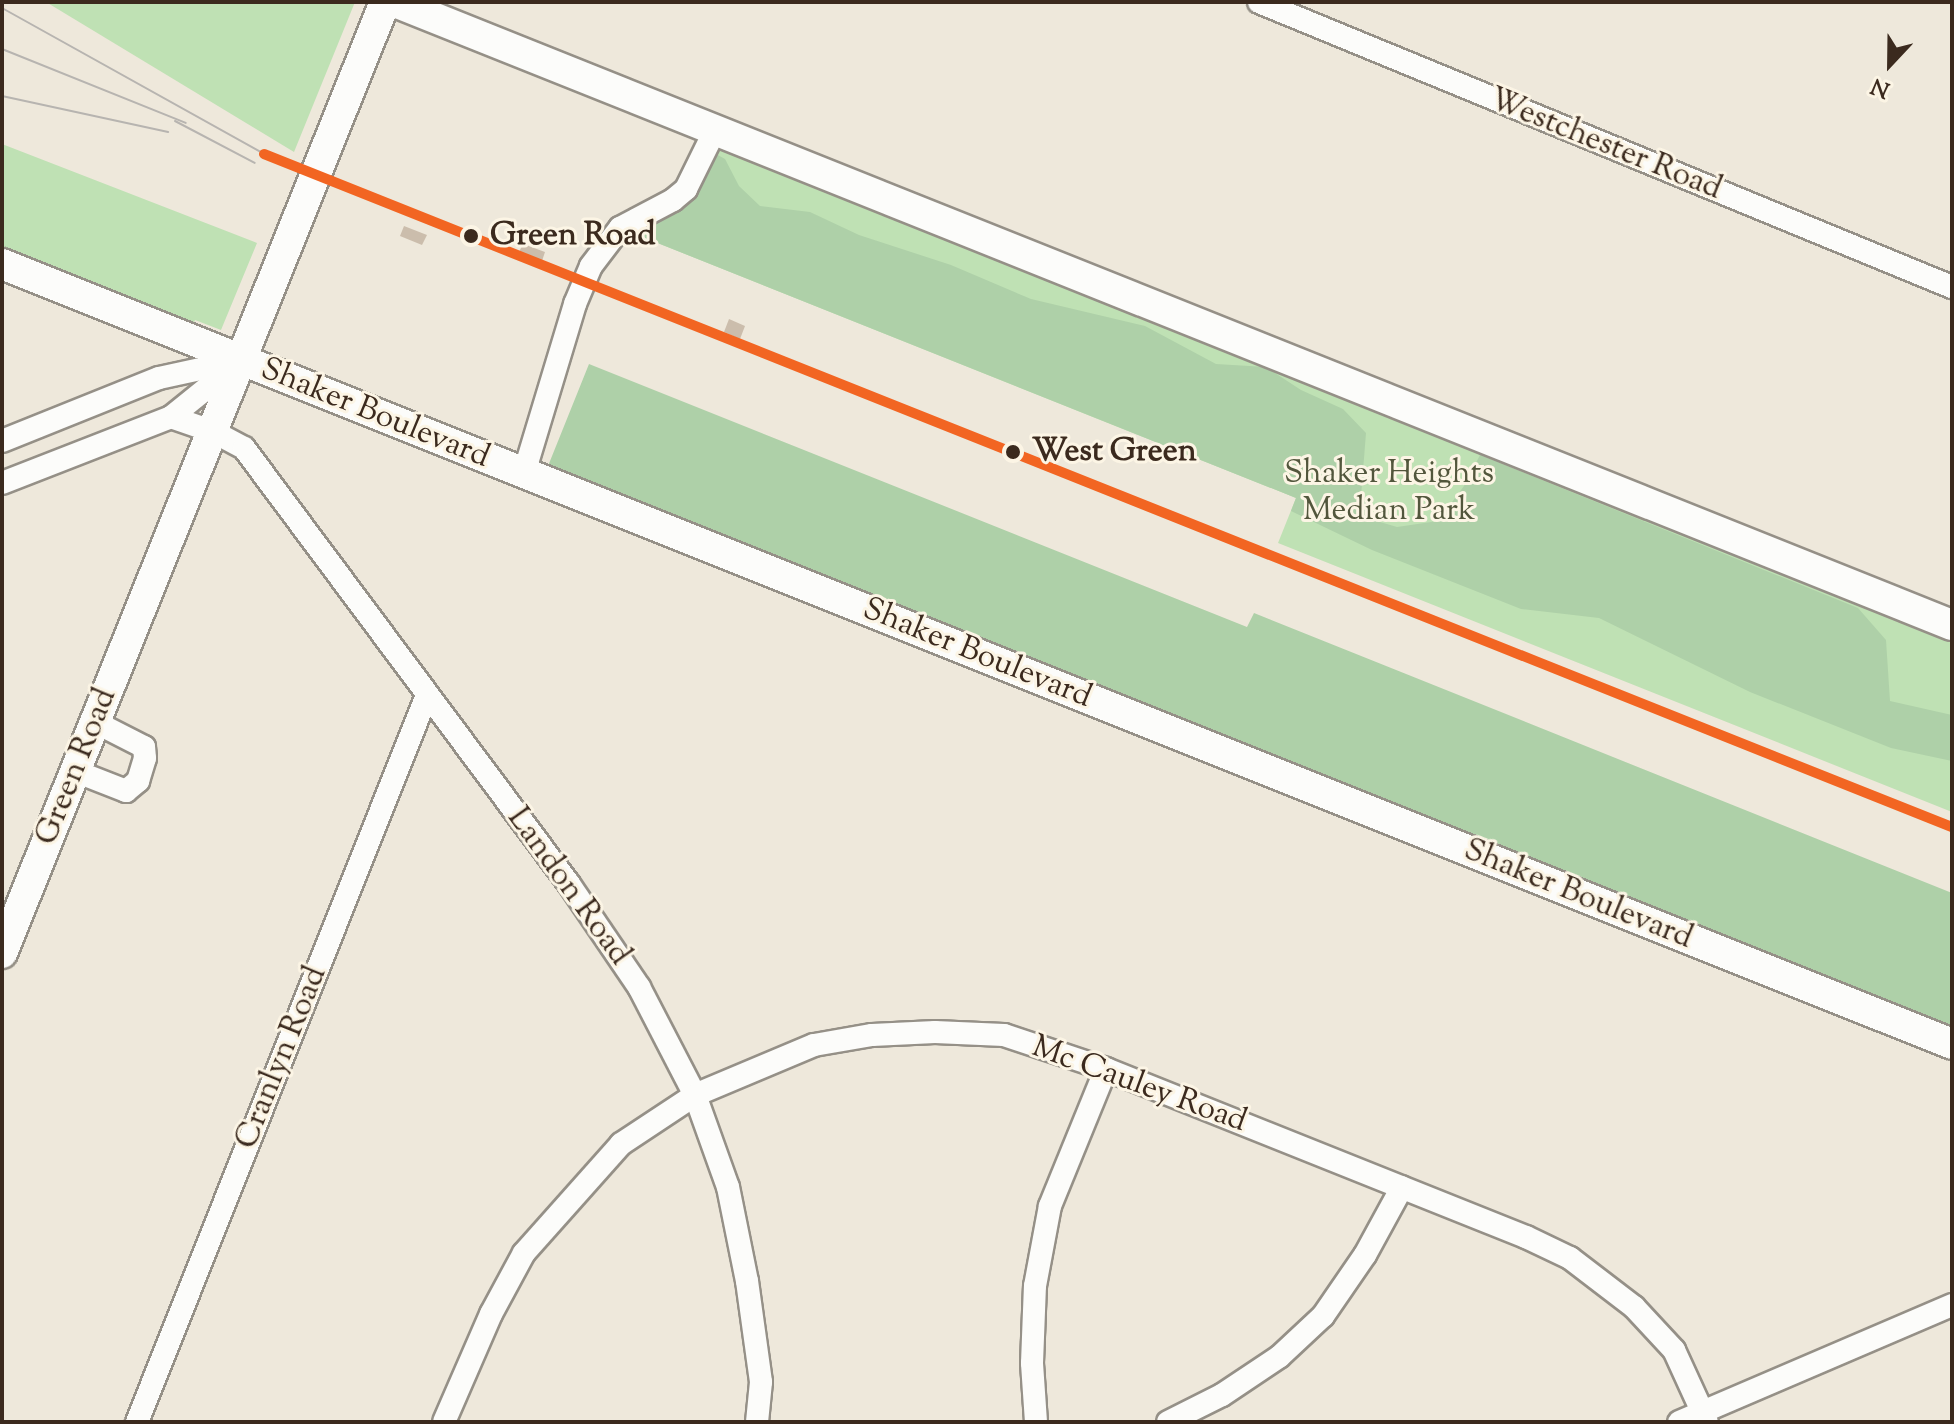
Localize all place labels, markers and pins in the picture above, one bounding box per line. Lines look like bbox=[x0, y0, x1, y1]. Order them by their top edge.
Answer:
place label: Green Road bbox=[490, 217, 656, 255]
marker: Green Road bbox=[459, 224, 483, 248]
place label: West Green bbox=[1032, 433, 1197, 471]
marker: West Green bbox=[1001, 440, 1025, 464]

